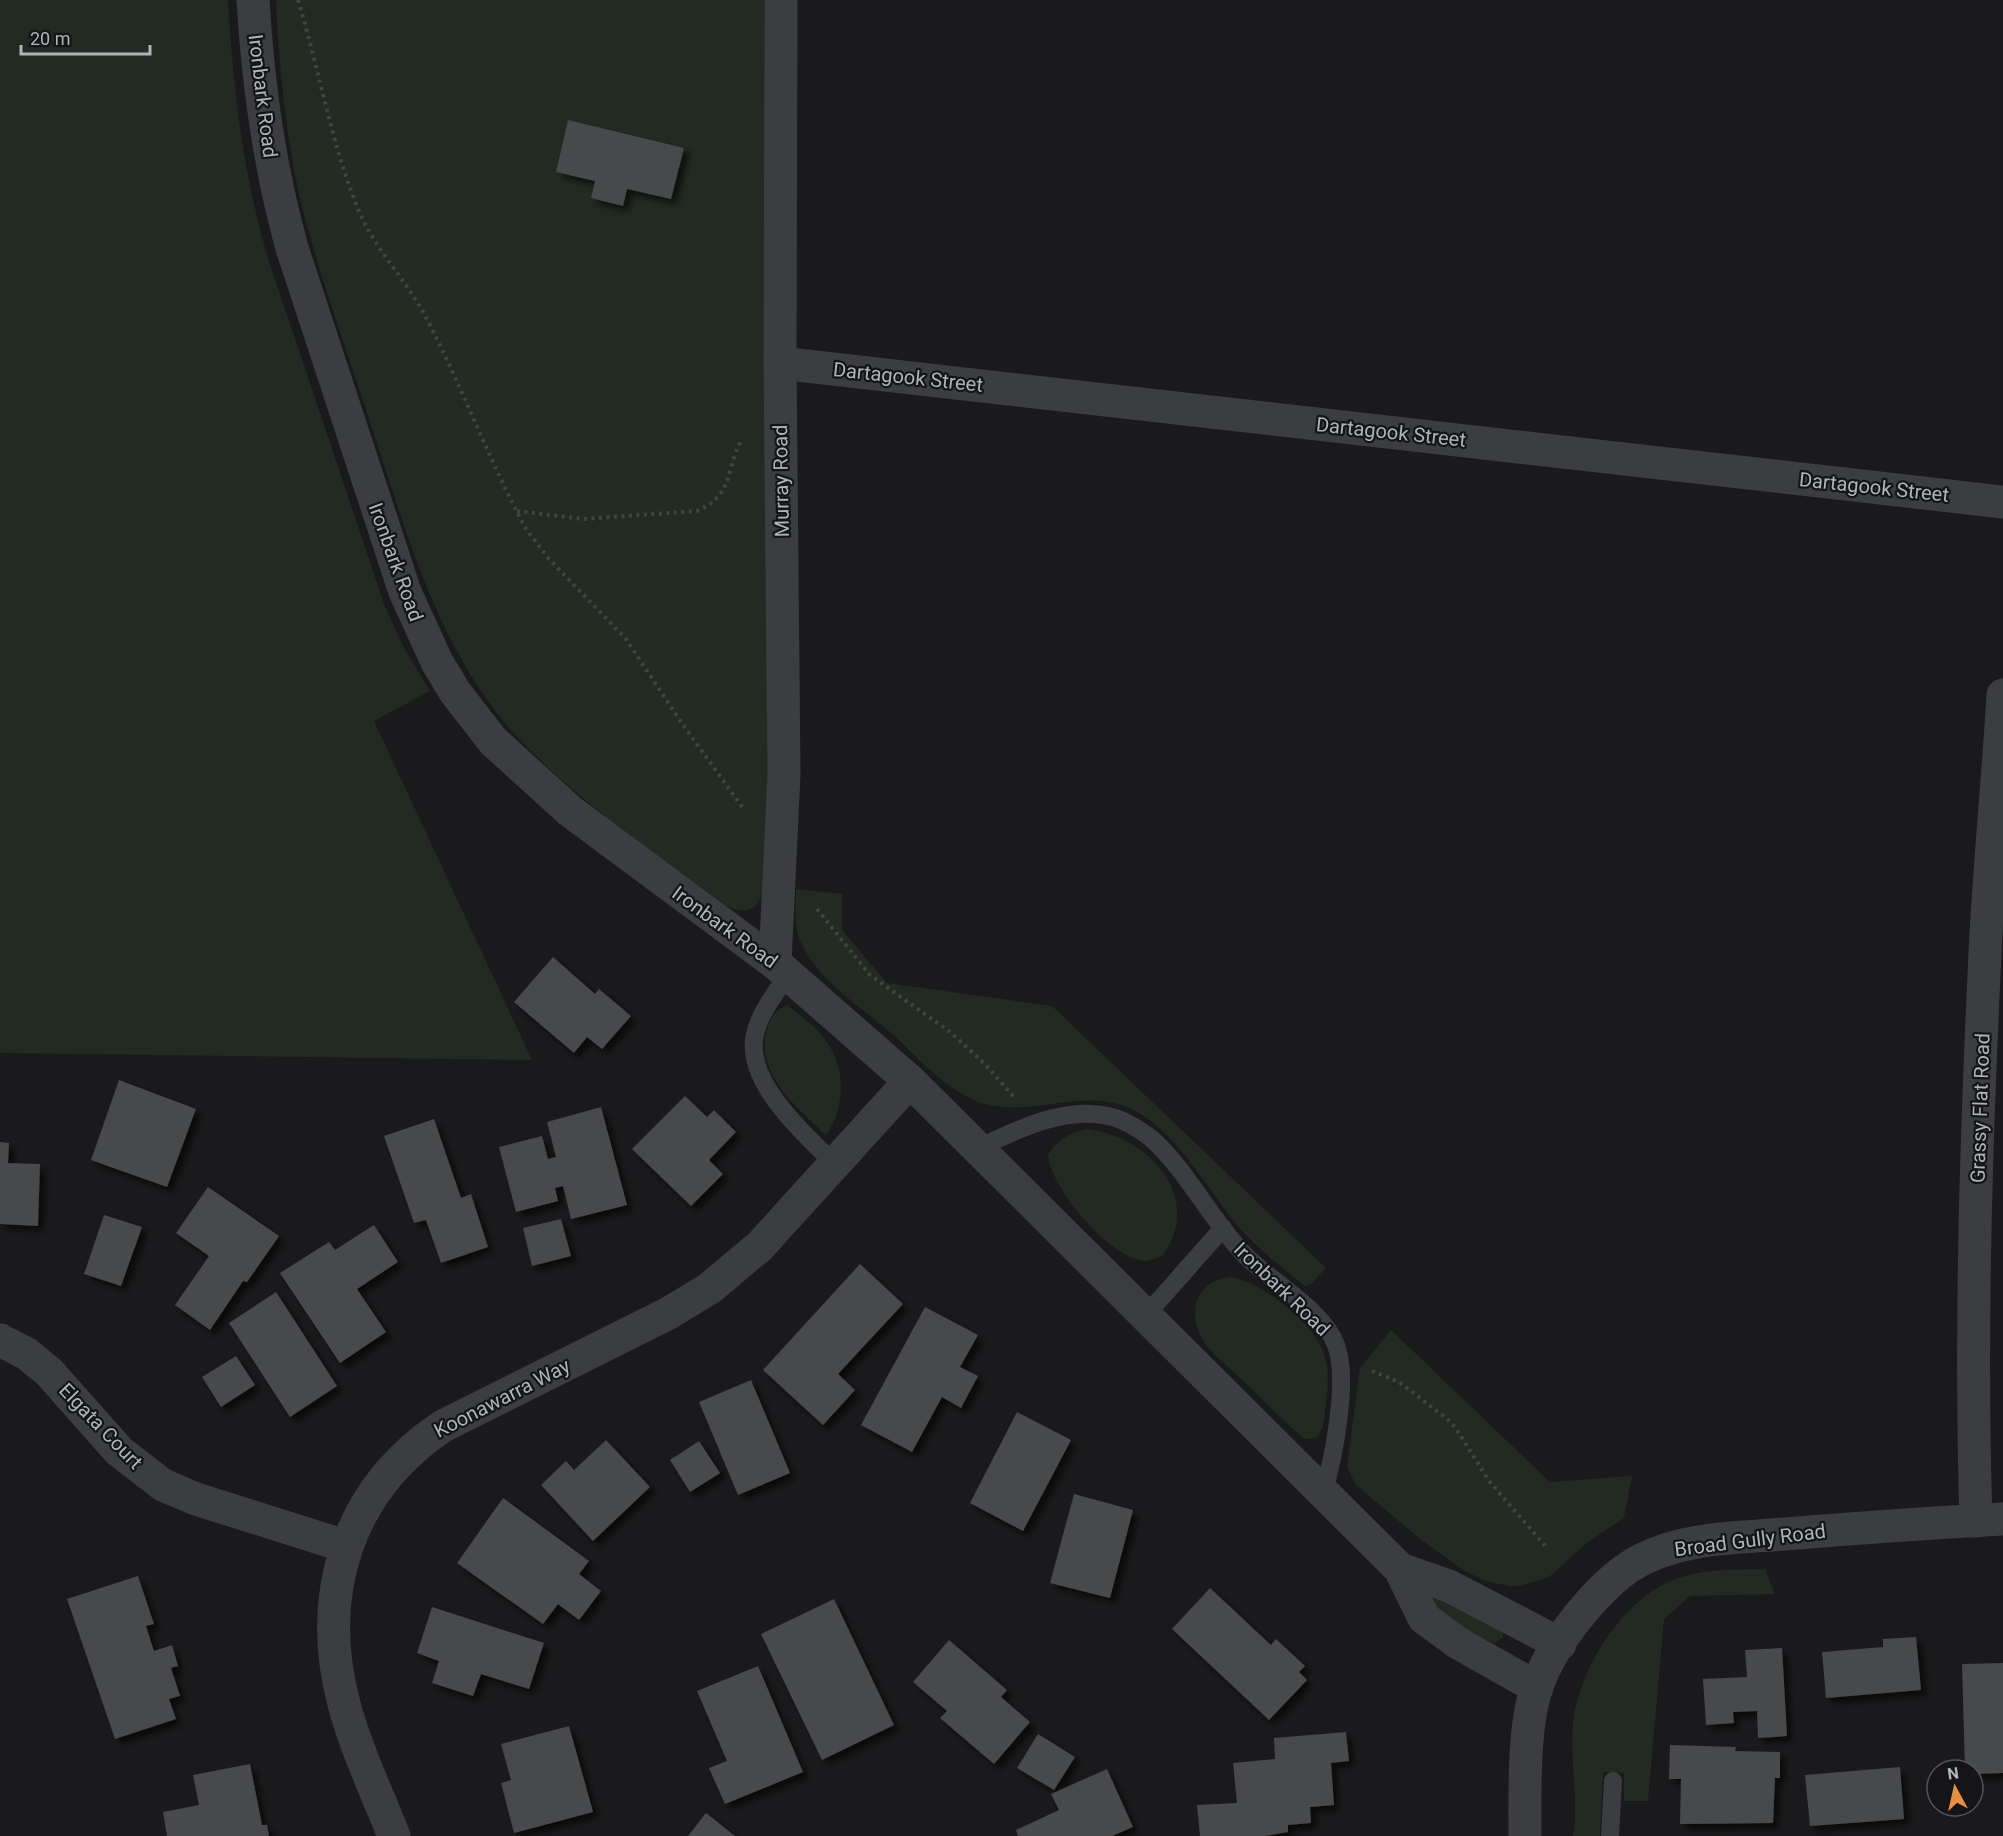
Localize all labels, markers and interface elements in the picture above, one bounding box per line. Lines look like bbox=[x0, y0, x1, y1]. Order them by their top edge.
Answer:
scale bar bbox=[21, 18, 150, 56]
text: 20 m bbox=[30, 28, 70, 49]
street label: Ironbark Road bbox=[244, 33, 282, 159]
street label: Dartagook Street bbox=[832, 357, 984, 397]
street label: Dartagook Street bbox=[1315, 412, 1467, 452]
street label: Murray Road bbox=[768, 424, 794, 538]
street label: Dartagook Street bbox=[1798, 467, 1950, 507]
street label: Ironbark Road bbox=[363, 499, 429, 625]
street label: Ironbark Road bbox=[668, 881, 782, 973]
street label: Grassy Flat Road bbox=[1965, 1033, 1995, 1183]
street label: Ironbark Road bbox=[1229, 1237, 1335, 1341]
street label: Koonawarra Way bbox=[430, 1353, 575, 1443]
street label: Elgata Court bbox=[54, 1378, 148, 1474]
street label: Broad Gully Road bbox=[1673, 1519, 1827, 1561]
north arrow bbox=[1925, 1758, 1985, 1818]
text: N bbox=[1946, 1763, 1960, 1784]

